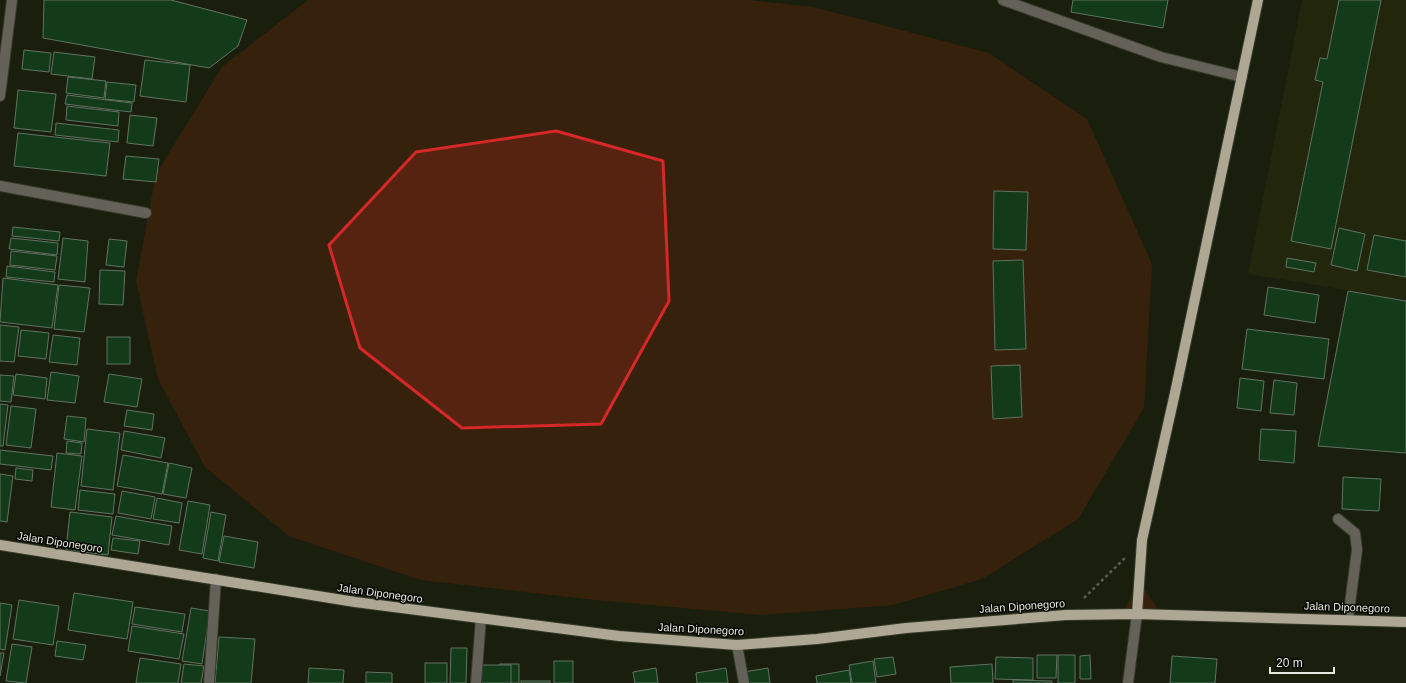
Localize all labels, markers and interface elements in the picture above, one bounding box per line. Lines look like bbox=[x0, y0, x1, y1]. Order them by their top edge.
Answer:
street label: Jalan Diponegoro bbox=[16, 529, 104, 555]
street label: Jalan Diponegoro bbox=[336, 581, 424, 605]
street label: Jalan Diponegoro bbox=[979, 597, 1065, 615]
street label: Jalan Diponegoro bbox=[1304, 599, 1390, 615]
street label: Jalan Diponegoro bbox=[658, 621, 744, 637]
scale bar bbox=[1270, 649, 1334, 675]
text: 20 m bbox=[1276, 656, 1303, 670]

